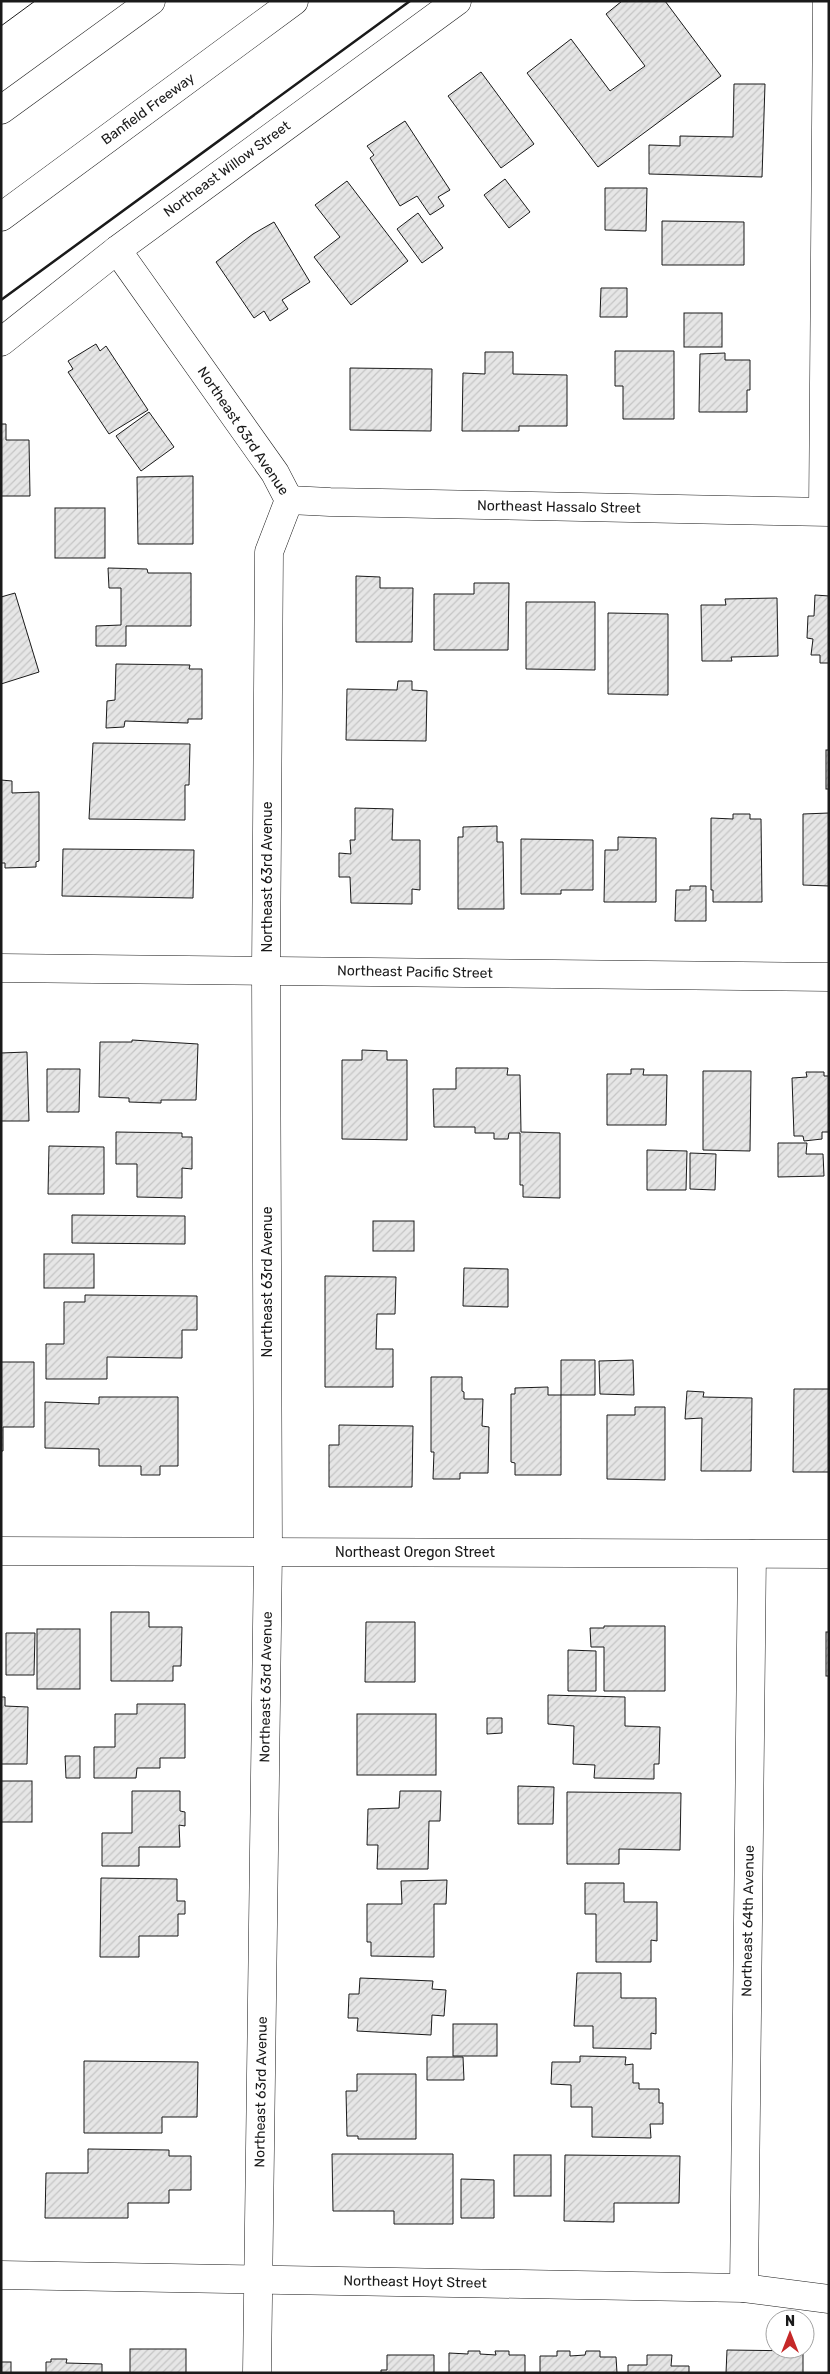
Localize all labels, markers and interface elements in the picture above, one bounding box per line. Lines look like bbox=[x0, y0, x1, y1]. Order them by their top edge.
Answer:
street label: Banfield Freeway bbox=[98, 69, 198, 149]
street label: Northeast Willow Street bbox=[160, 117, 294, 221]
street label: Northeast 63rd Avenue bbox=[194, 364, 292, 499]
street label: Northeast Hassalo Street bbox=[477, 497, 642, 517]
street label: Northeast 63rd Avenue bbox=[259, 801, 276, 953]
street label: Northeast Pacific Street bbox=[337, 962, 494, 982]
street label: Northeast 63rd Avenue bbox=[259, 1206, 276, 1358]
street label: Northeast Oregon Street bbox=[335, 1544, 496, 1561]
street label: Northeast 63rd Avenue bbox=[256, 1611, 276, 1763]
street label: Northeast 64th Avenue bbox=[738, 1845, 758, 1997]
street label: Northeast 63rd Avenue bbox=[251, 2016, 271, 2168]
street label: Northeast Hoyt Street bbox=[343, 2272, 487, 2292]
north arrow bbox=[765, 2309, 815, 2359]
text: N bbox=[785, 2313, 795, 2330]

